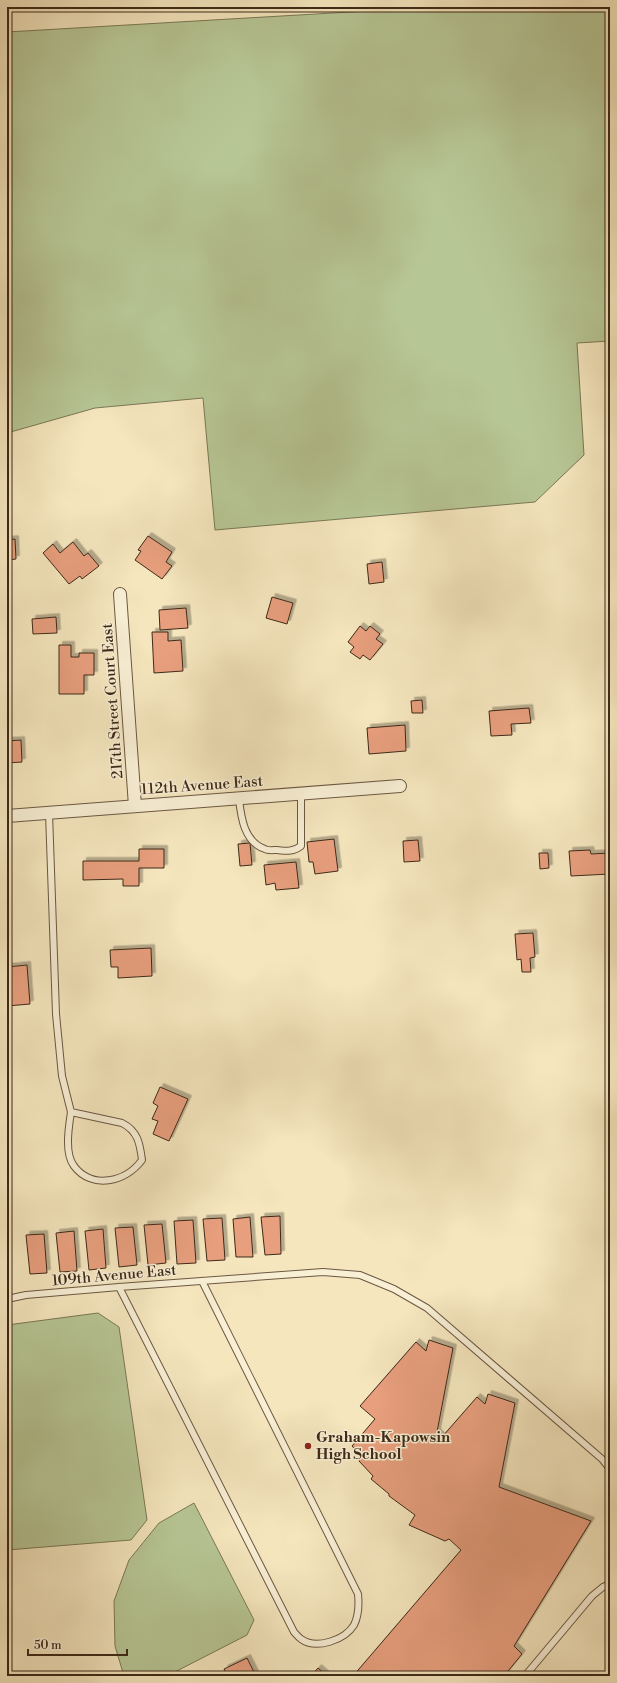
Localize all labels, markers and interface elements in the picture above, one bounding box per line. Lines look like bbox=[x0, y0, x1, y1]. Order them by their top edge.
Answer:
street label: 217th Street Court East bbox=[98, 622, 127, 779]
street label: 112th Avenue East bbox=[140, 772, 264, 799]
street label: 109th Avenue East bbox=[51, 1261, 178, 1290]
place label: Graham-Kapowsin High School bbox=[316, 1428, 451, 1464]
marker: Graham-Kapowsin High School bbox=[303, 1441, 313, 1451]
scale bar bbox=[28, 1631, 127, 1657]
text: 50 m bbox=[34, 1638, 62, 1653]

